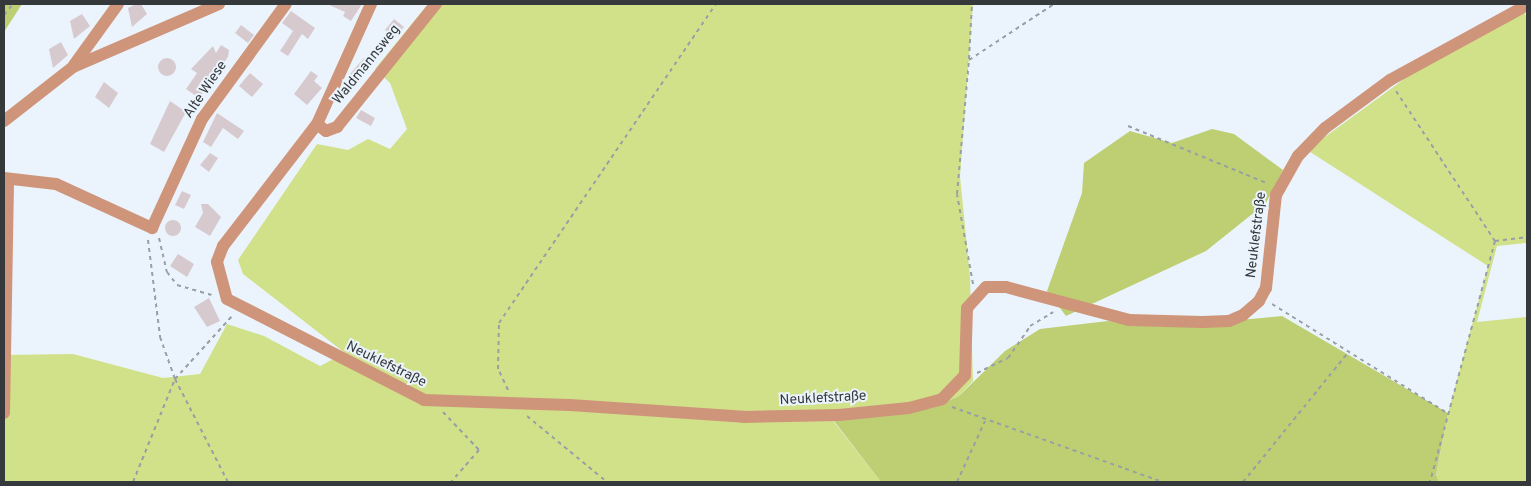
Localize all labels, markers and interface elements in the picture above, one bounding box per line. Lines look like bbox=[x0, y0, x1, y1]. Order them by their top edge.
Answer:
street label: Waldmannsweg bbox=[330, 22, 404, 108]
street label: Alte Wiese bbox=[181, 58, 231, 122]
street label: Neuklefstraße bbox=[1243, 191, 1271, 279]
street label: Neuklefstraße bbox=[343, 338, 429, 392]
street label: Neuklefstraße bbox=[779, 388, 867, 410]

